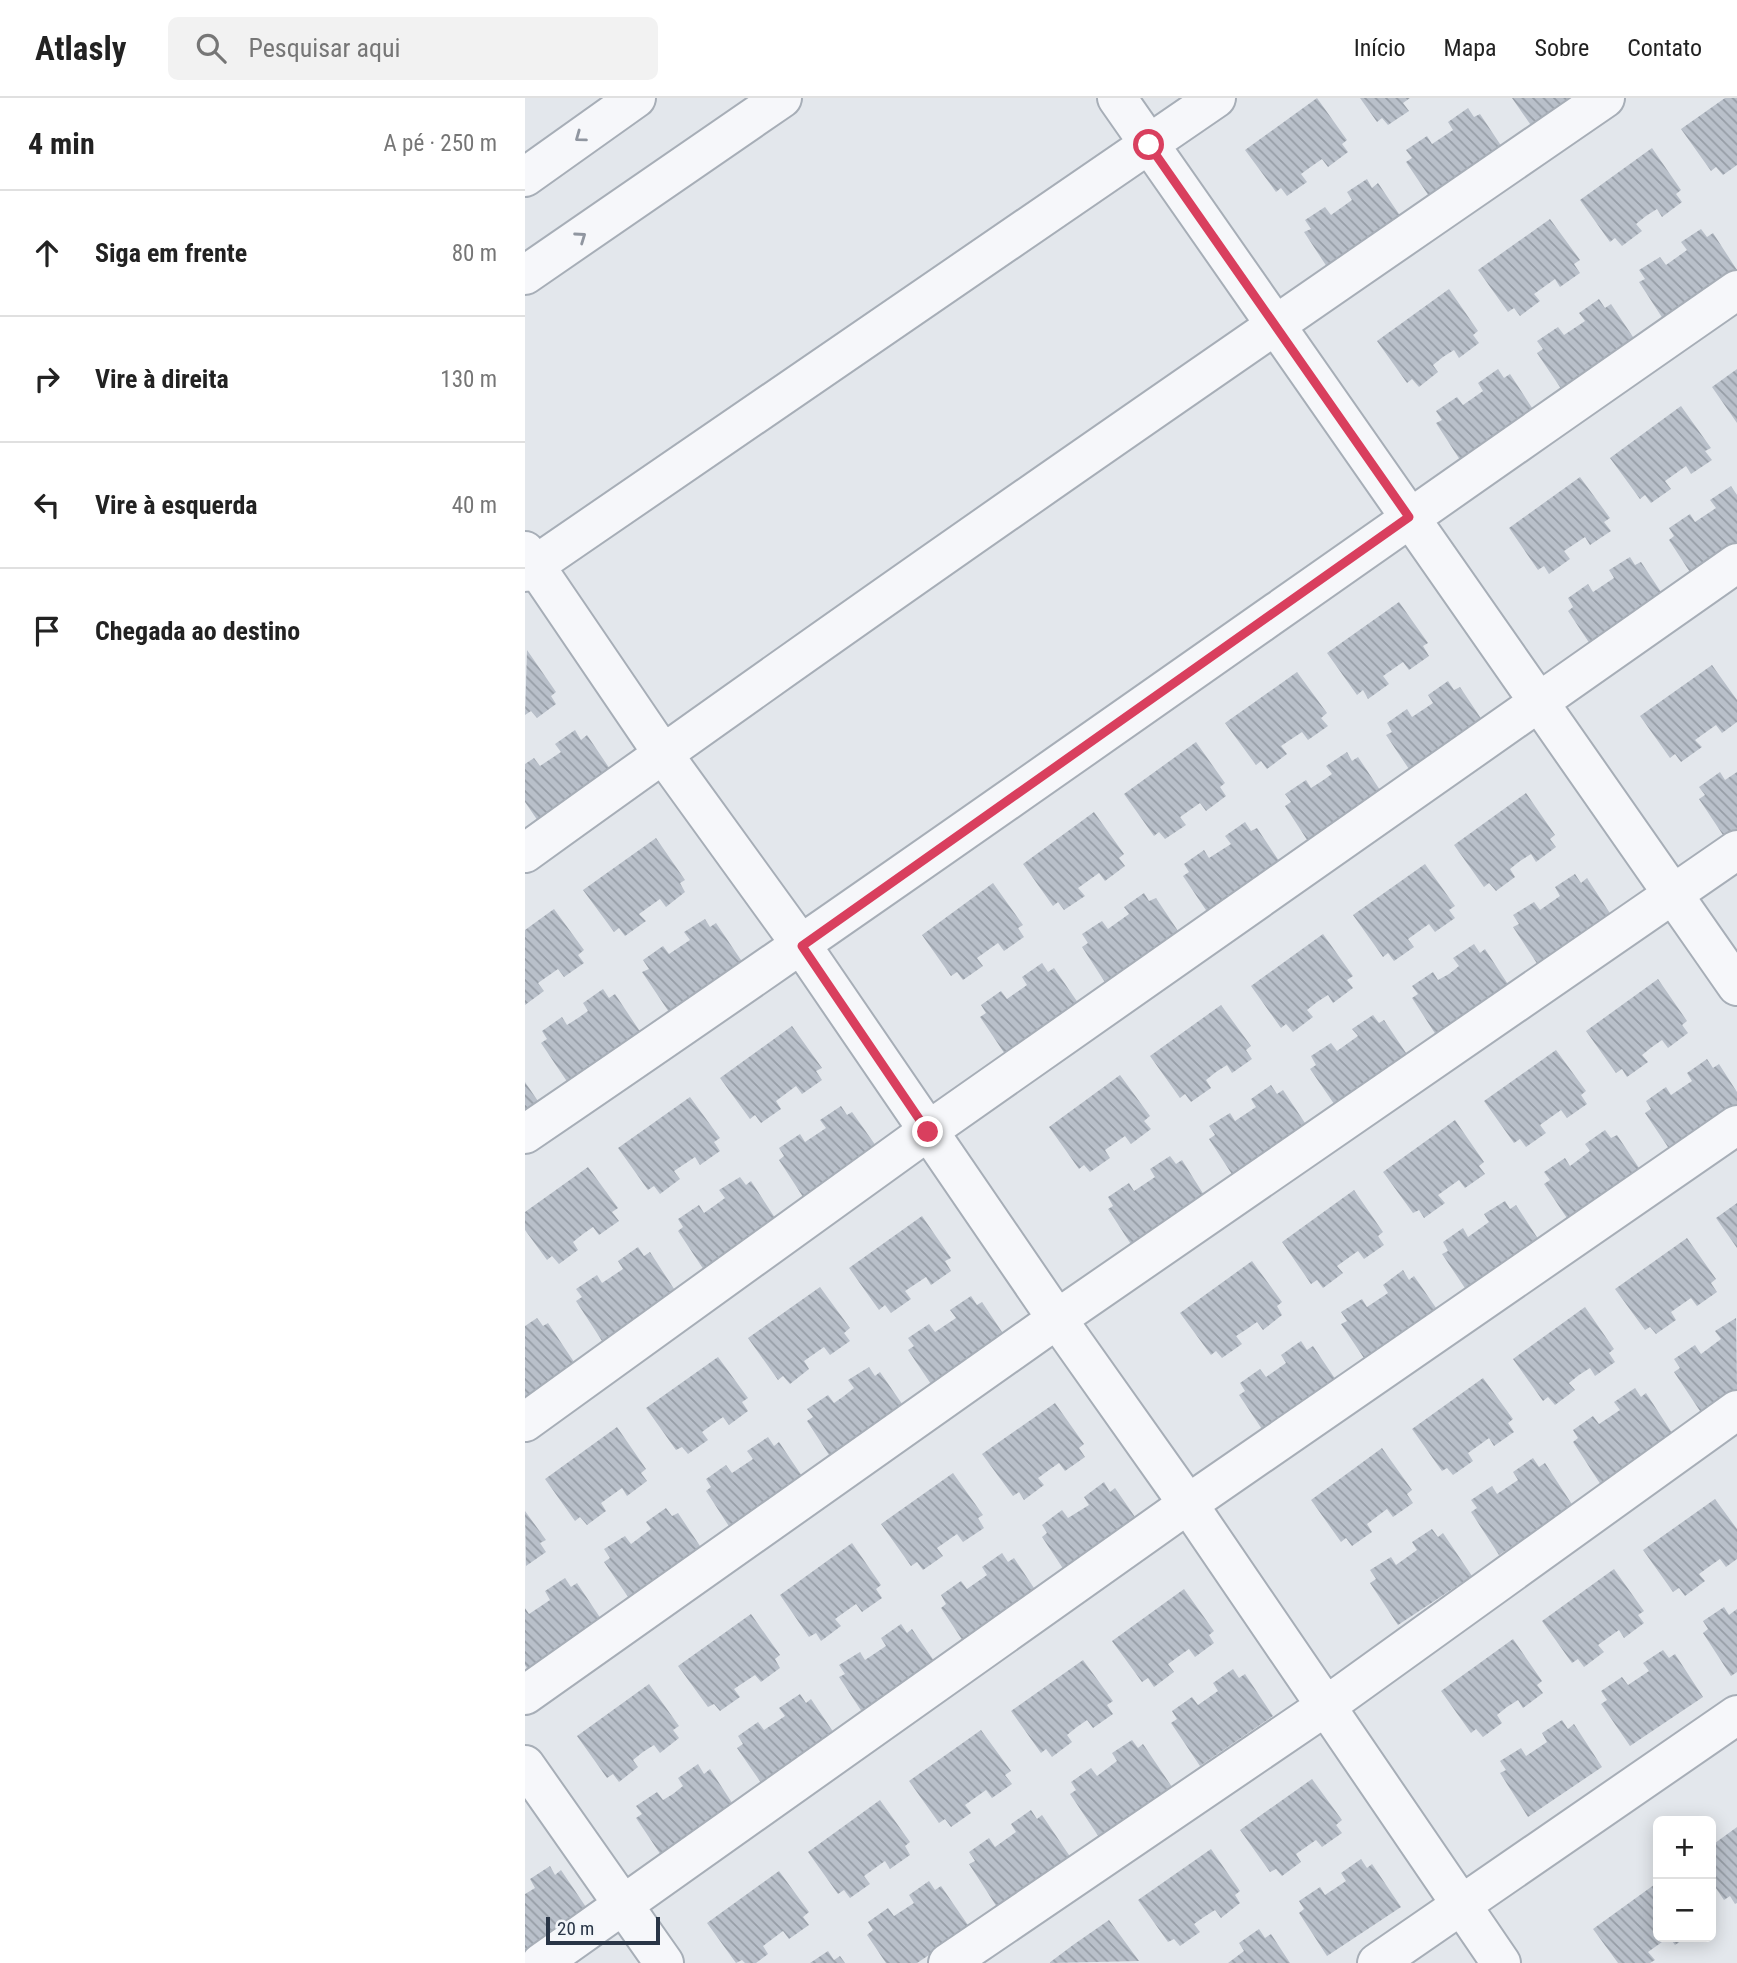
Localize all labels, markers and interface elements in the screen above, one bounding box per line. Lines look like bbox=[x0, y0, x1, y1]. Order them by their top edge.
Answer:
search box bbox=[168, 17, 658, 80]
text: Atlasly bbox=[35, 29, 126, 68]
icon: search bbox=[192, 29, 230, 67]
text: Pesquisar aqui bbox=[248, 33, 400, 63]
text: Início bbox=[1354, 34, 1406, 62]
text: Mapa bbox=[1444, 34, 1497, 62]
text: Sobre bbox=[1535, 34, 1589, 62]
text: Contato bbox=[1627, 34, 1702, 62]
text: 4 min bbox=[28, 126, 95, 161]
one-way arrow bbox=[575, 129, 588, 142]
route start bbox=[1133, 129, 1164, 160]
text: A pé · 250 m bbox=[384, 130, 497, 157]
one-way arrow bbox=[573, 233, 586, 245]
icon: ahead bbox=[28, 234, 66, 272]
text: Siga em frente bbox=[95, 238, 247, 268]
text: 80 m bbox=[452, 240, 497, 267]
icon: right bbox=[28, 360, 66, 398]
text: Vire à direita bbox=[95, 364, 229, 394]
text: 130 m bbox=[440, 366, 497, 393]
icon: left bbox=[28, 486, 66, 524]
text: Vire à esquerda bbox=[95, 490, 258, 520]
text: 40 m bbox=[452, 492, 497, 519]
icon: arrive bbox=[28, 612, 66, 650]
text: Chegada ao destino bbox=[95, 616, 300, 646]
route end bbox=[912, 1116, 943, 1147]
map controls bbox=[1653, 1816, 1716, 1942]
button: + bbox=[1653, 1816, 1716, 1879]
button: − bbox=[1653, 1879, 1716, 1942]
scale bar bbox=[546, 1914, 660, 1946]
text: 20 m bbox=[557, 1917, 594, 1940]

